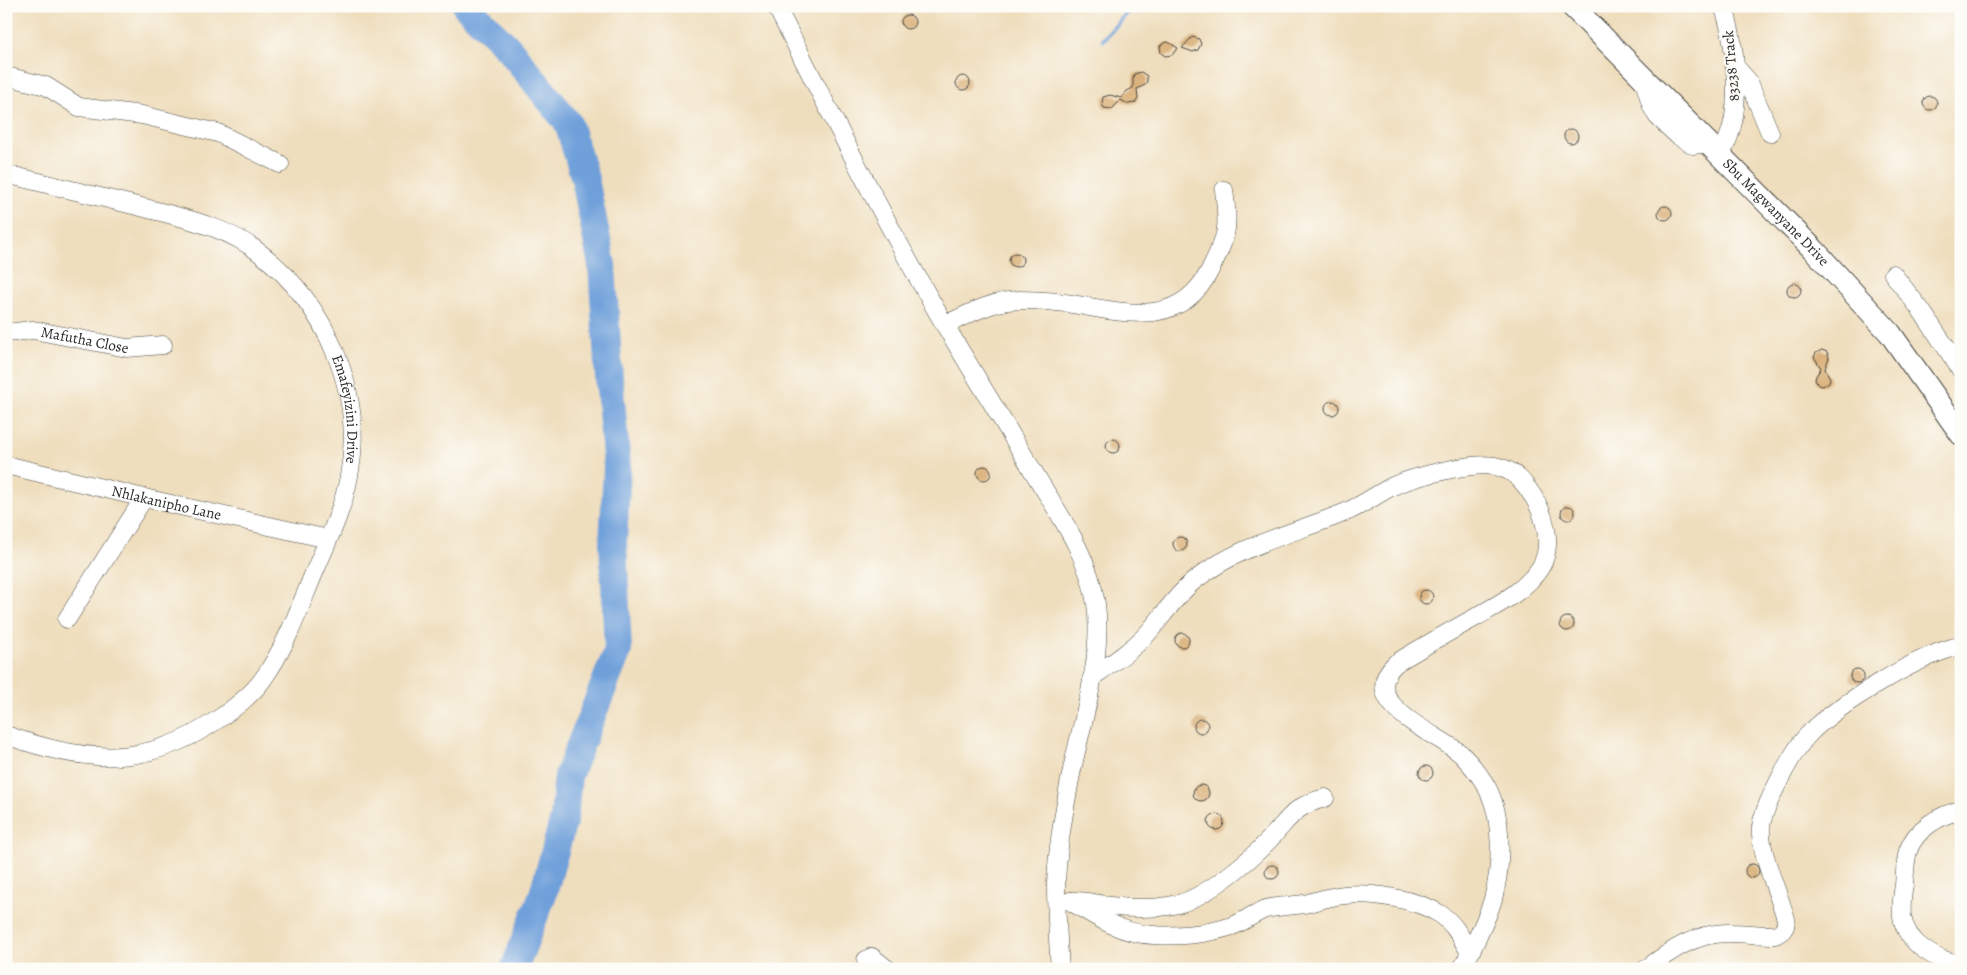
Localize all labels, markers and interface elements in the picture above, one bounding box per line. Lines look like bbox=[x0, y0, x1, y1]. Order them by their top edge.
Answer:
street label: 83238 Track bbox=[1718, 29, 1744, 102]
street label: Sbu Magwanyane Drive bbox=[1718, 154, 1834, 270]
street label: Mafutha Close bbox=[39, 322, 131, 358]
street label: Emafeyizini Drive bbox=[327, 352, 363, 465]
street label: Nhlakanipho Lane bbox=[110, 481, 224, 525]

